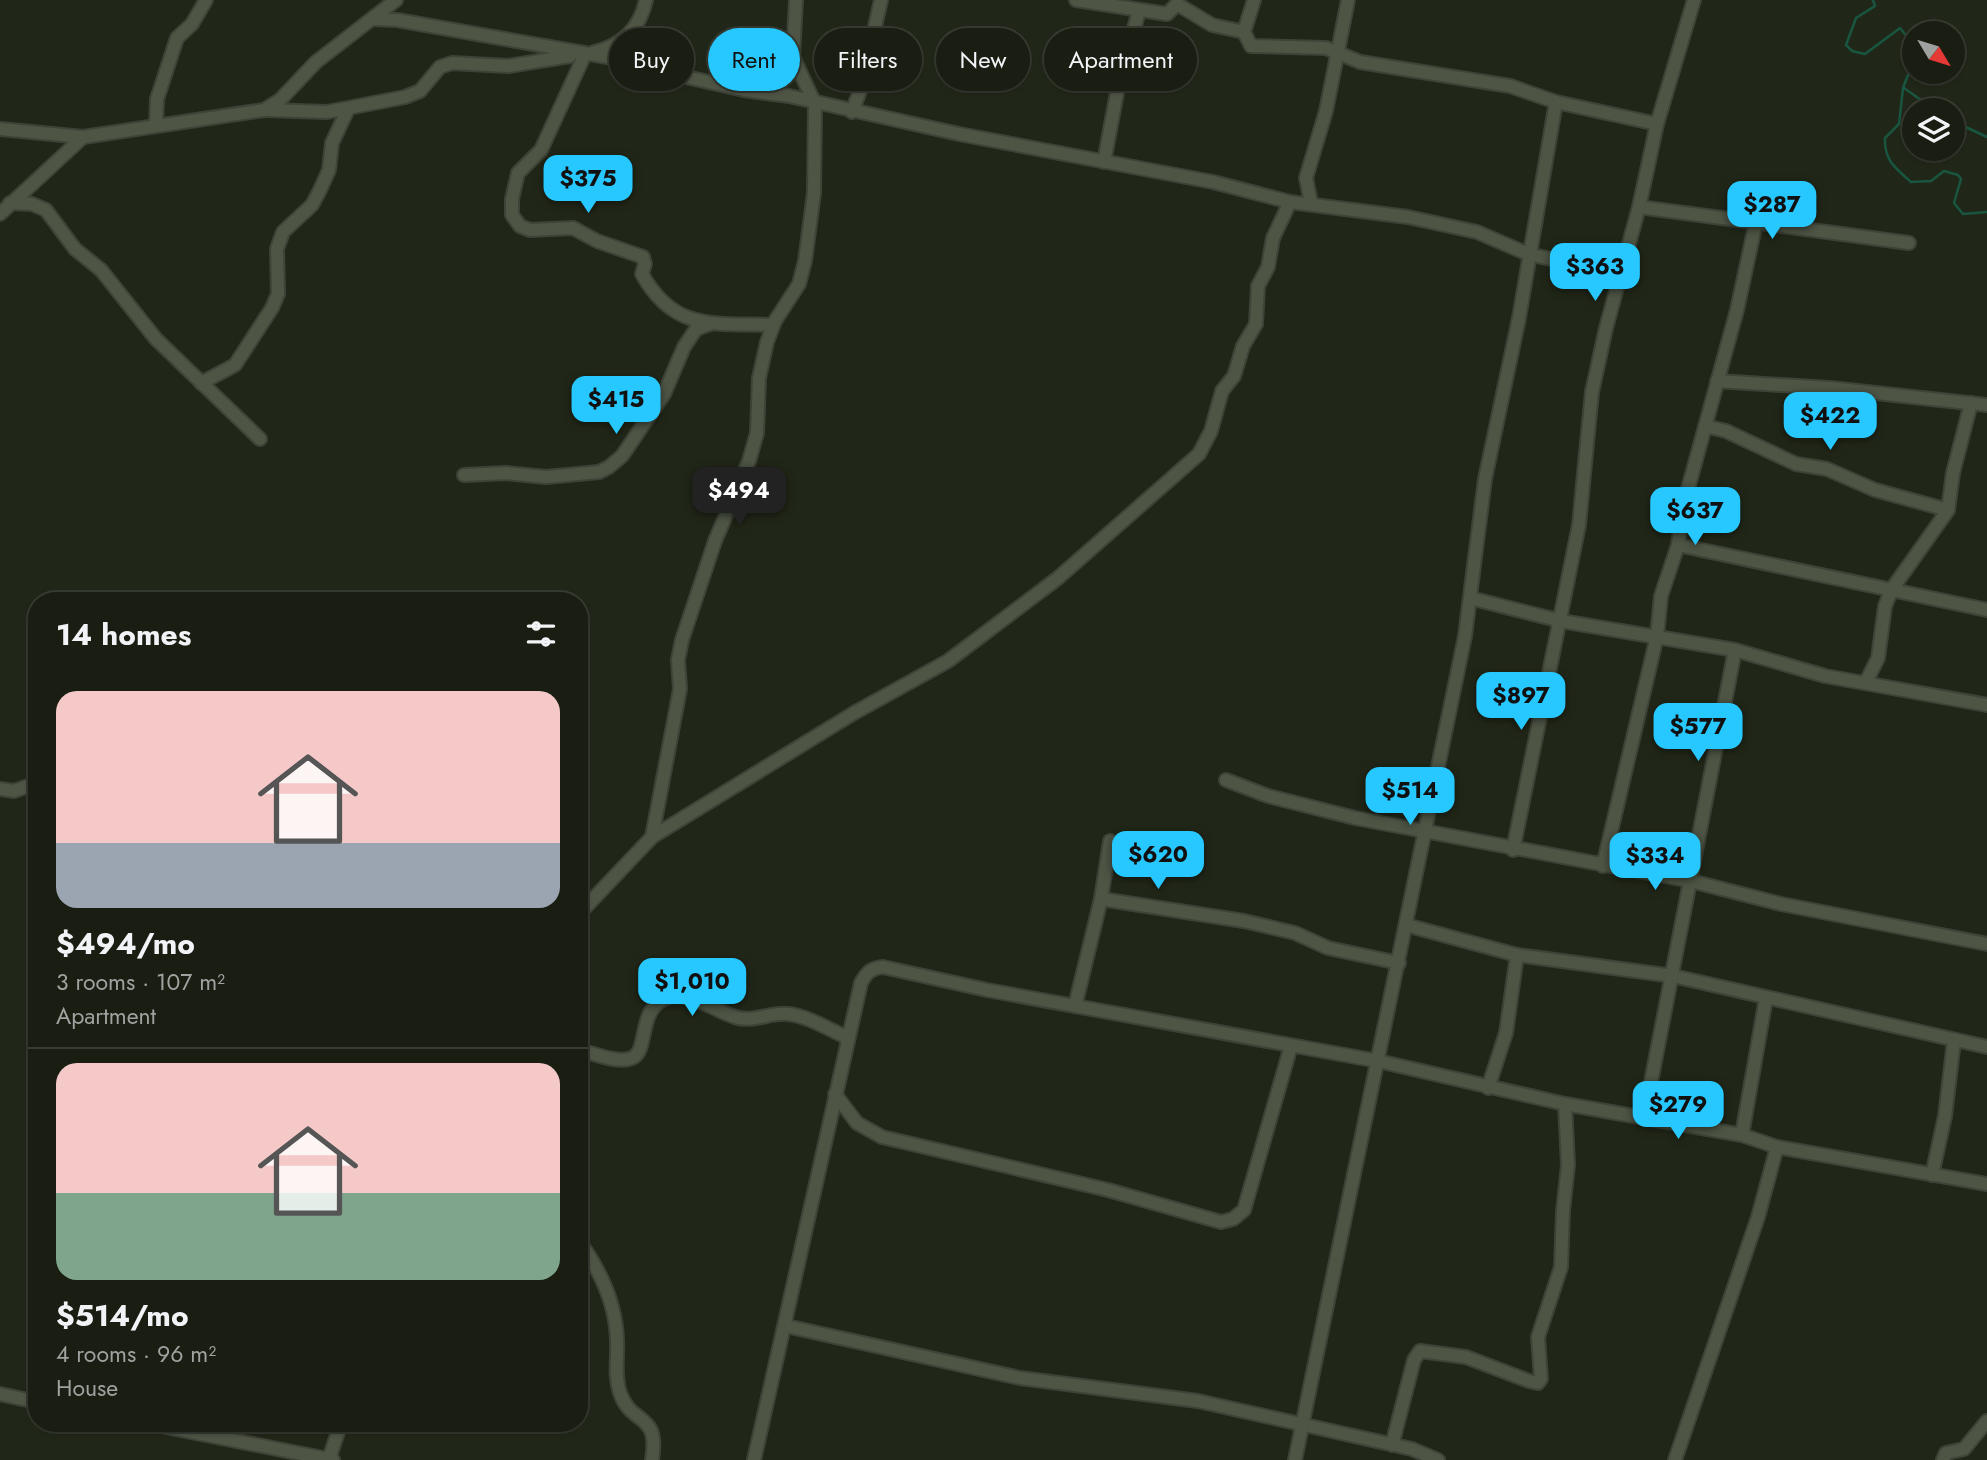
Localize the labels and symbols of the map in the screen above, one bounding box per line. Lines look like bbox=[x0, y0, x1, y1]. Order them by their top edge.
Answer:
north arrow bbox=[1902, 21, 1965, 84]
pin: $375 bbox=[547, 156, 629, 215]
pin: $287 bbox=[1731, 182, 1813, 241]
pin: $363 bbox=[1554, 244, 1636, 303]
pin: $415 bbox=[575, 376, 657, 436]
pin: $422 bbox=[1789, 392, 1871, 452]
pin: $494 bbox=[698, 468, 780, 527]
pin: $637 bbox=[1654, 488, 1736, 547]
pin: $897 bbox=[1480, 672, 1562, 732]
pin: $577 bbox=[1657, 704, 1739, 763]
pin: $514 bbox=[1369, 768, 1451, 827]
pin: $620 bbox=[1117, 832, 1199, 891]
pin: $334 bbox=[1614, 832, 1696, 892]
pin: $1,010 bbox=[635, 958, 749, 1018]
pin: $279 bbox=[1637, 1082, 1719, 1141]

